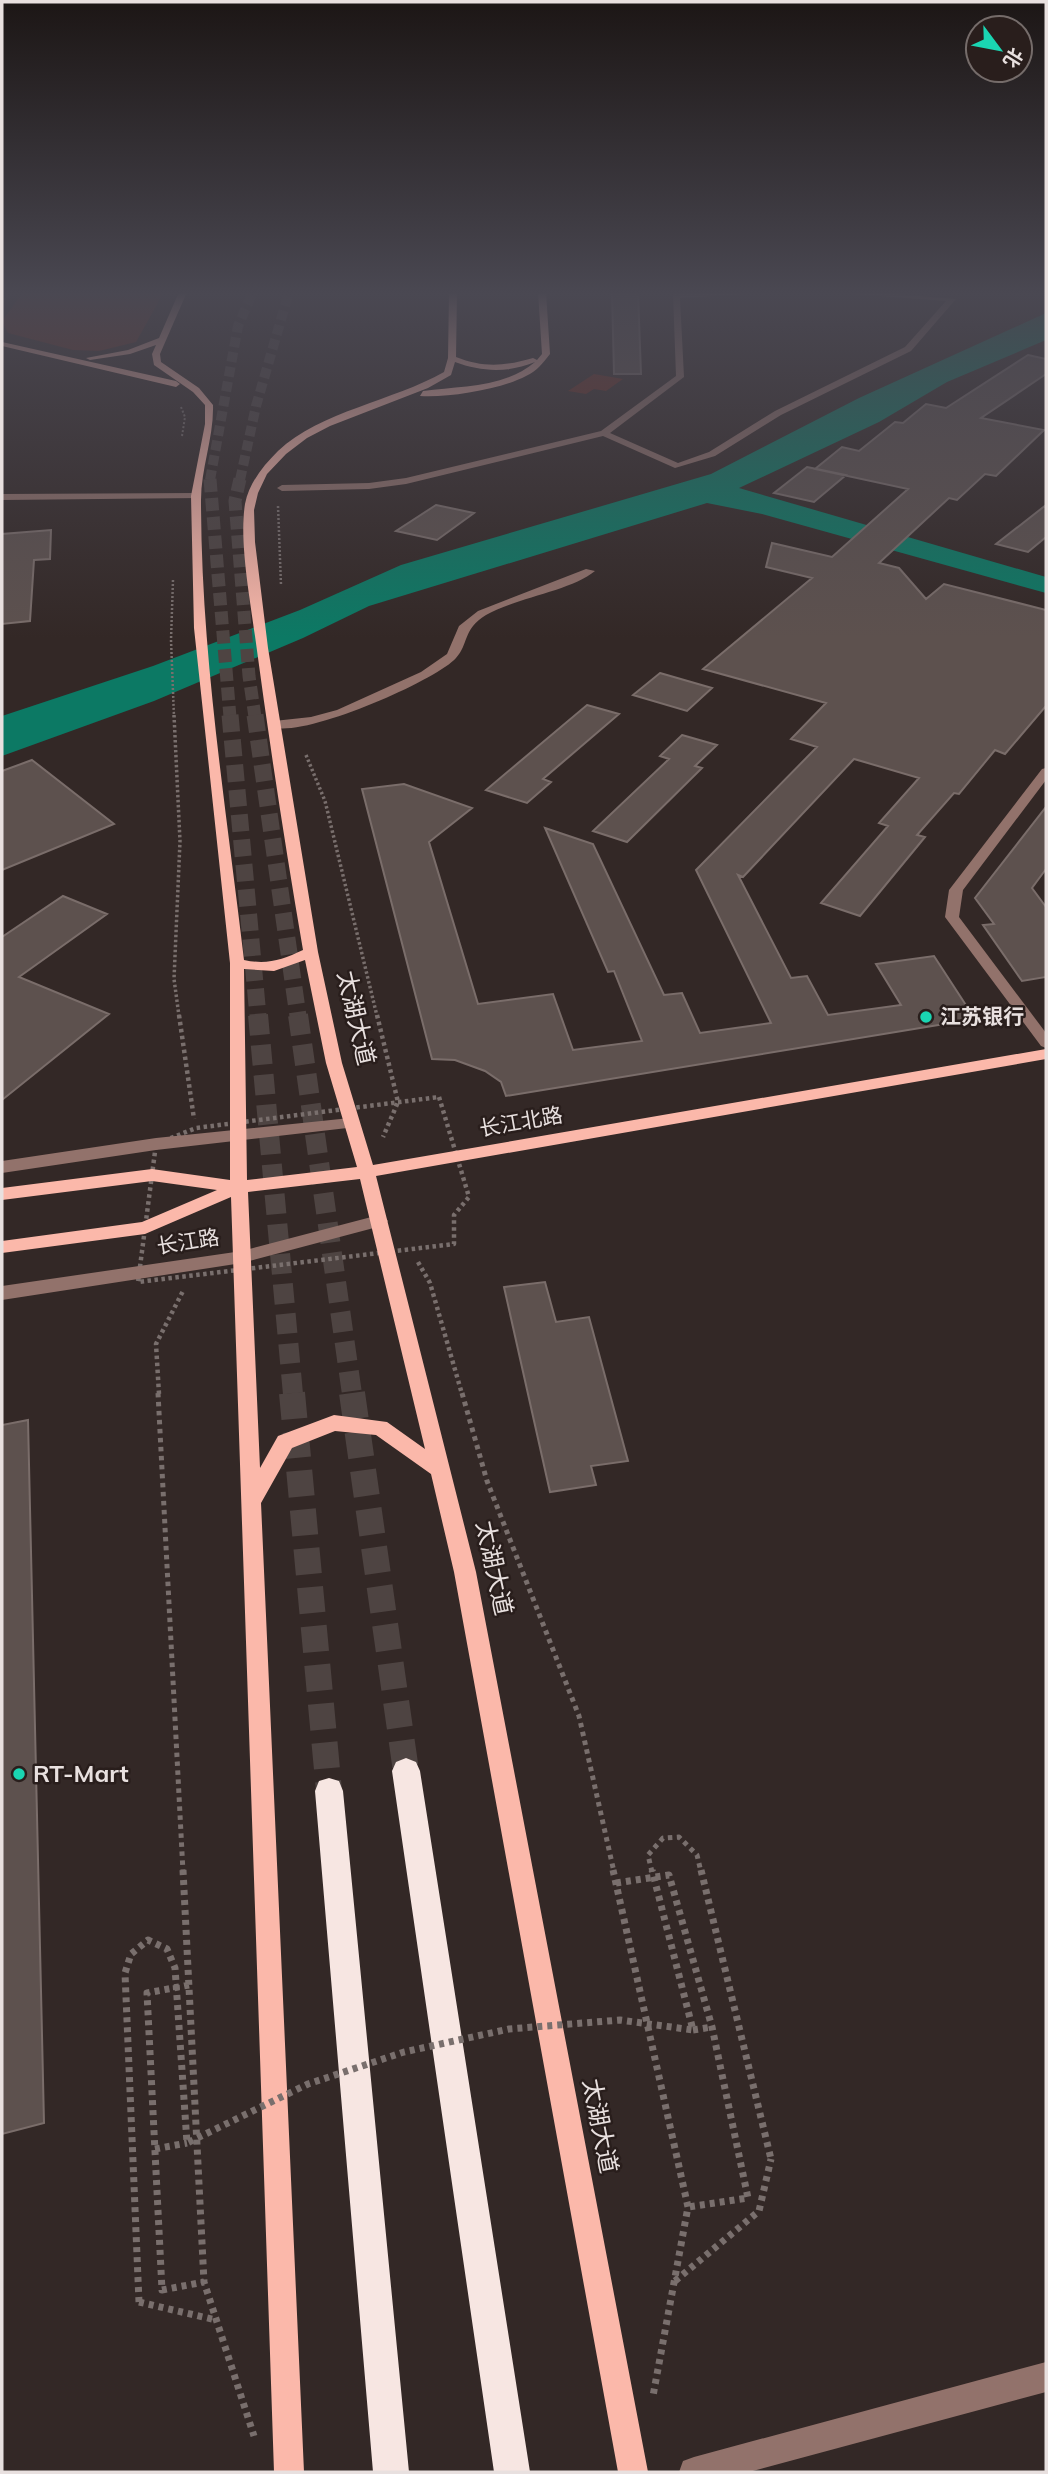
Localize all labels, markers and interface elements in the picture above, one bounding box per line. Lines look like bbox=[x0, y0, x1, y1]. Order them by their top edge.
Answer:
north arrow bbox=[964, 14, 1034, 84]
text: 北 bbox=[998, 44, 1029, 72]
street label: 太湖大道 bbox=[332, 968, 382, 1068]
place label: 江苏银行 bbox=[940, 1003, 1024, 1029]
marker: 江苏银行 bbox=[918, 1009, 934, 1025]
street label: 长江北路 bbox=[477, 1101, 564, 1141]
street label: 长江路 bbox=[155, 1223, 221, 1259]
street label: 太湖大道 bbox=[470, 1518, 520, 1618]
place label: RT-Mart bbox=[33, 1758, 129, 1788]
marker: RT-Mart bbox=[11, 1766, 27, 1782]
street label: 太湖大道 bbox=[577, 2076, 625, 2176]

